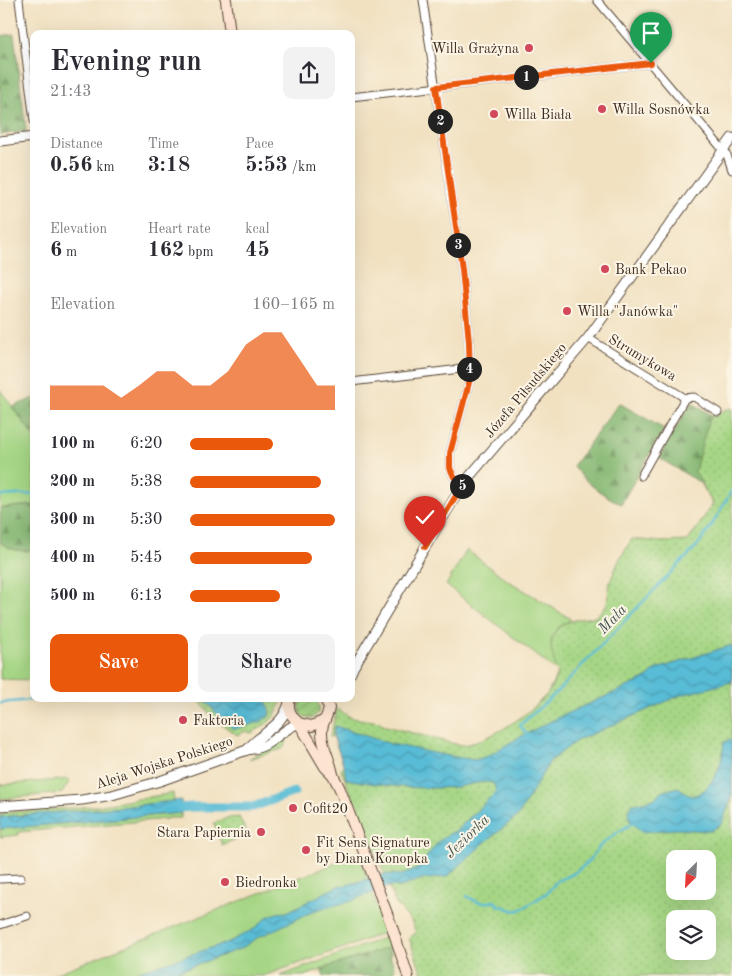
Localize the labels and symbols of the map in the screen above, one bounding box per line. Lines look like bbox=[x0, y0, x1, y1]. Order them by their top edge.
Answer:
pin bbox=[630, 12, 672, 63]
place label: Willa Grażyna bbox=[432, 42, 519, 56]
marker: Willa Grażyna bbox=[523, 42, 535, 54]
pin: 1 bbox=[514, 64, 538, 90]
marker: Willa Sosnówka bbox=[596, 103, 608, 115]
place label: Willa Sosnówka bbox=[612, 103, 710, 117]
pin: 2 bbox=[428, 108, 452, 134]
marker: Willa Biała bbox=[488, 108, 500, 120]
place label: Willa Biała bbox=[504, 108, 572, 122]
pin: 3 bbox=[446, 232, 470, 258]
marker: Bank Pekao bbox=[599, 263, 611, 275]
place label: Bank Pekao bbox=[615, 263, 687, 277]
marker: Willa "Janówka" bbox=[561, 305, 573, 317]
place label: Willa "Janówka" bbox=[577, 305, 678, 319]
street label: Strumykowa bbox=[606, 332, 679, 384]
street label: Józefa Piłsudskiego bbox=[482, 341, 569, 441]
pin: 4 bbox=[456, 356, 482, 382]
pin: 5 bbox=[450, 474, 474, 498]
pin bbox=[404, 496, 446, 547]
water label: Mała bbox=[595, 603, 630, 638]
marker: Faktoria bbox=[177, 714, 189, 726]
place label: Faktoria bbox=[193, 714, 244, 728]
street label: Aleja Wojska Polskiego bbox=[94, 734, 235, 792]
marker: Cofit20 bbox=[287, 802, 299, 814]
place label: Cofit20 bbox=[303, 802, 348, 816]
water label: Jeziorka bbox=[443, 813, 493, 861]
place label: Stara Papiernia bbox=[157, 826, 251, 840]
marker: Stara Papiernia bbox=[255, 826, 267, 838]
place label: Fit Sens Signature by Diana Konopka bbox=[316, 836, 430, 866]
marker: Fit Sens Signature by Diana Konopka bbox=[300, 844, 312, 856]
north arrow bbox=[666, 850, 716, 900]
marker: Biedronka bbox=[219, 876, 231, 888]
place label: Biedronka bbox=[235, 876, 297, 890]

